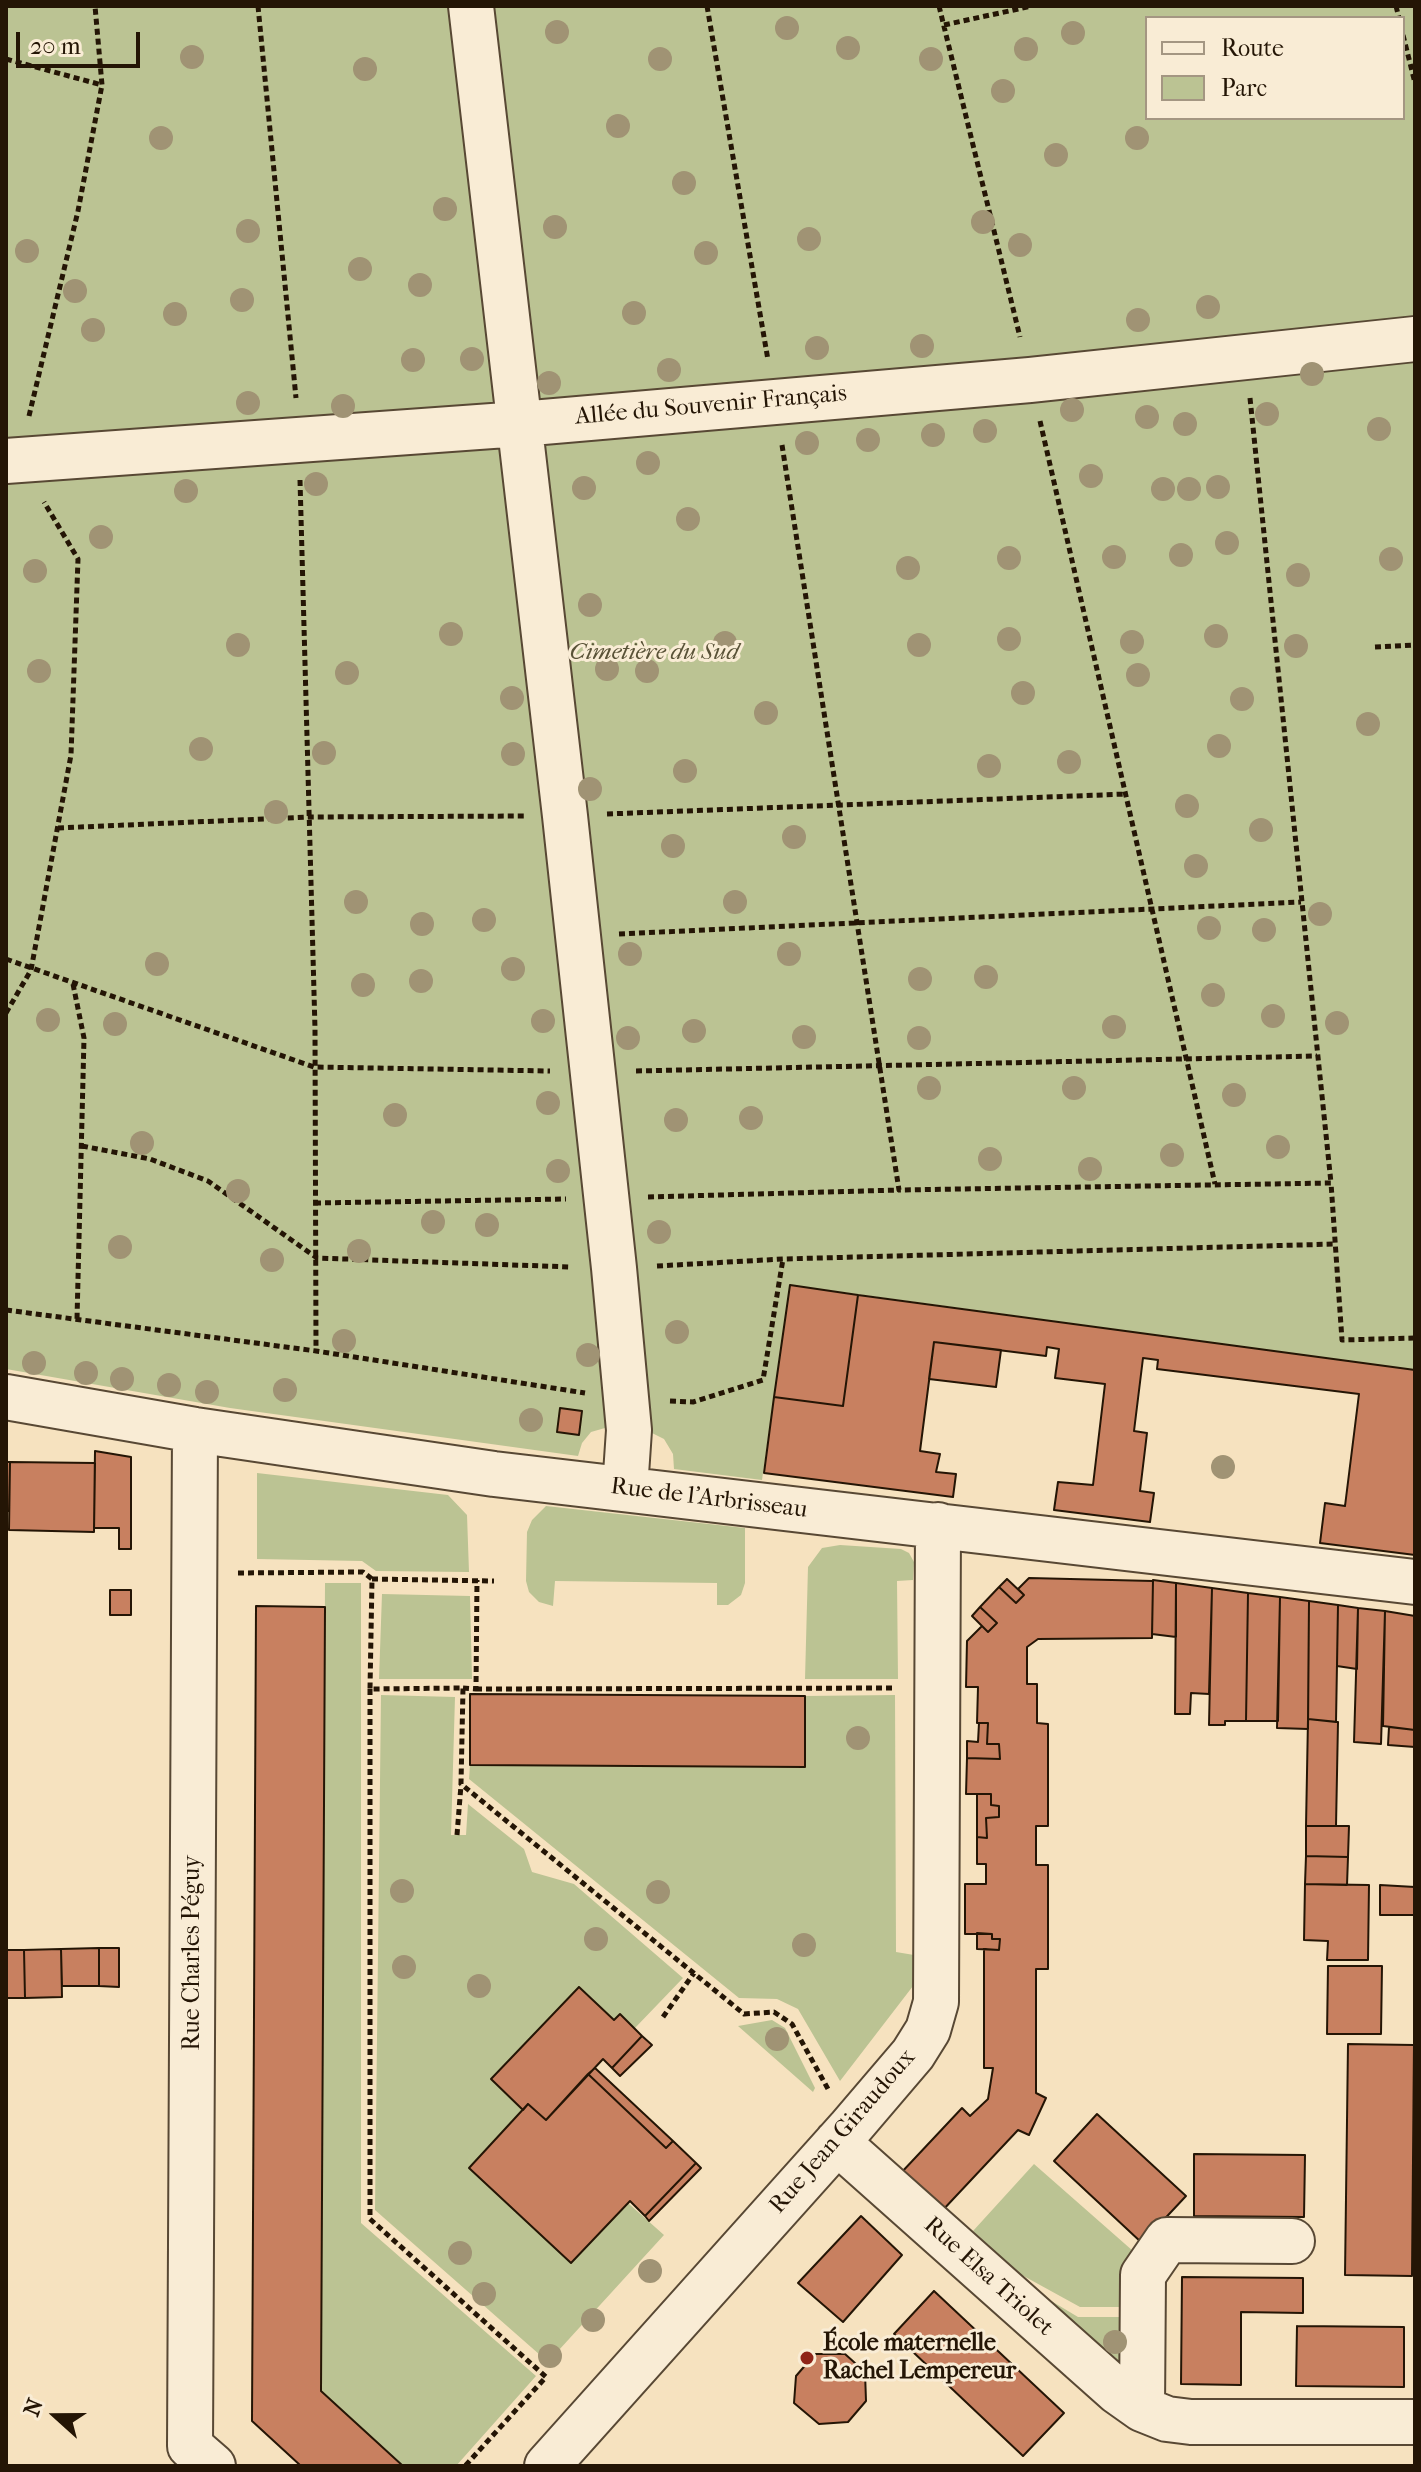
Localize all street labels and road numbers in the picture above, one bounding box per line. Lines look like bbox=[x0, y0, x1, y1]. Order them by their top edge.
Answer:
street label: Allée du Souvenir Français bbox=[574, 380, 848, 432]
street label: Rue de l'Arbrisseau bbox=[609, 1473, 809, 1525]
street label: Rue Charles Péguy bbox=[179, 1855, 207, 2051]
street label: Rue Jean Giraudoux bbox=[764, 2044, 922, 2220]
street label: Rue Elsa Triolet bbox=[917, 2211, 1059, 2343]

